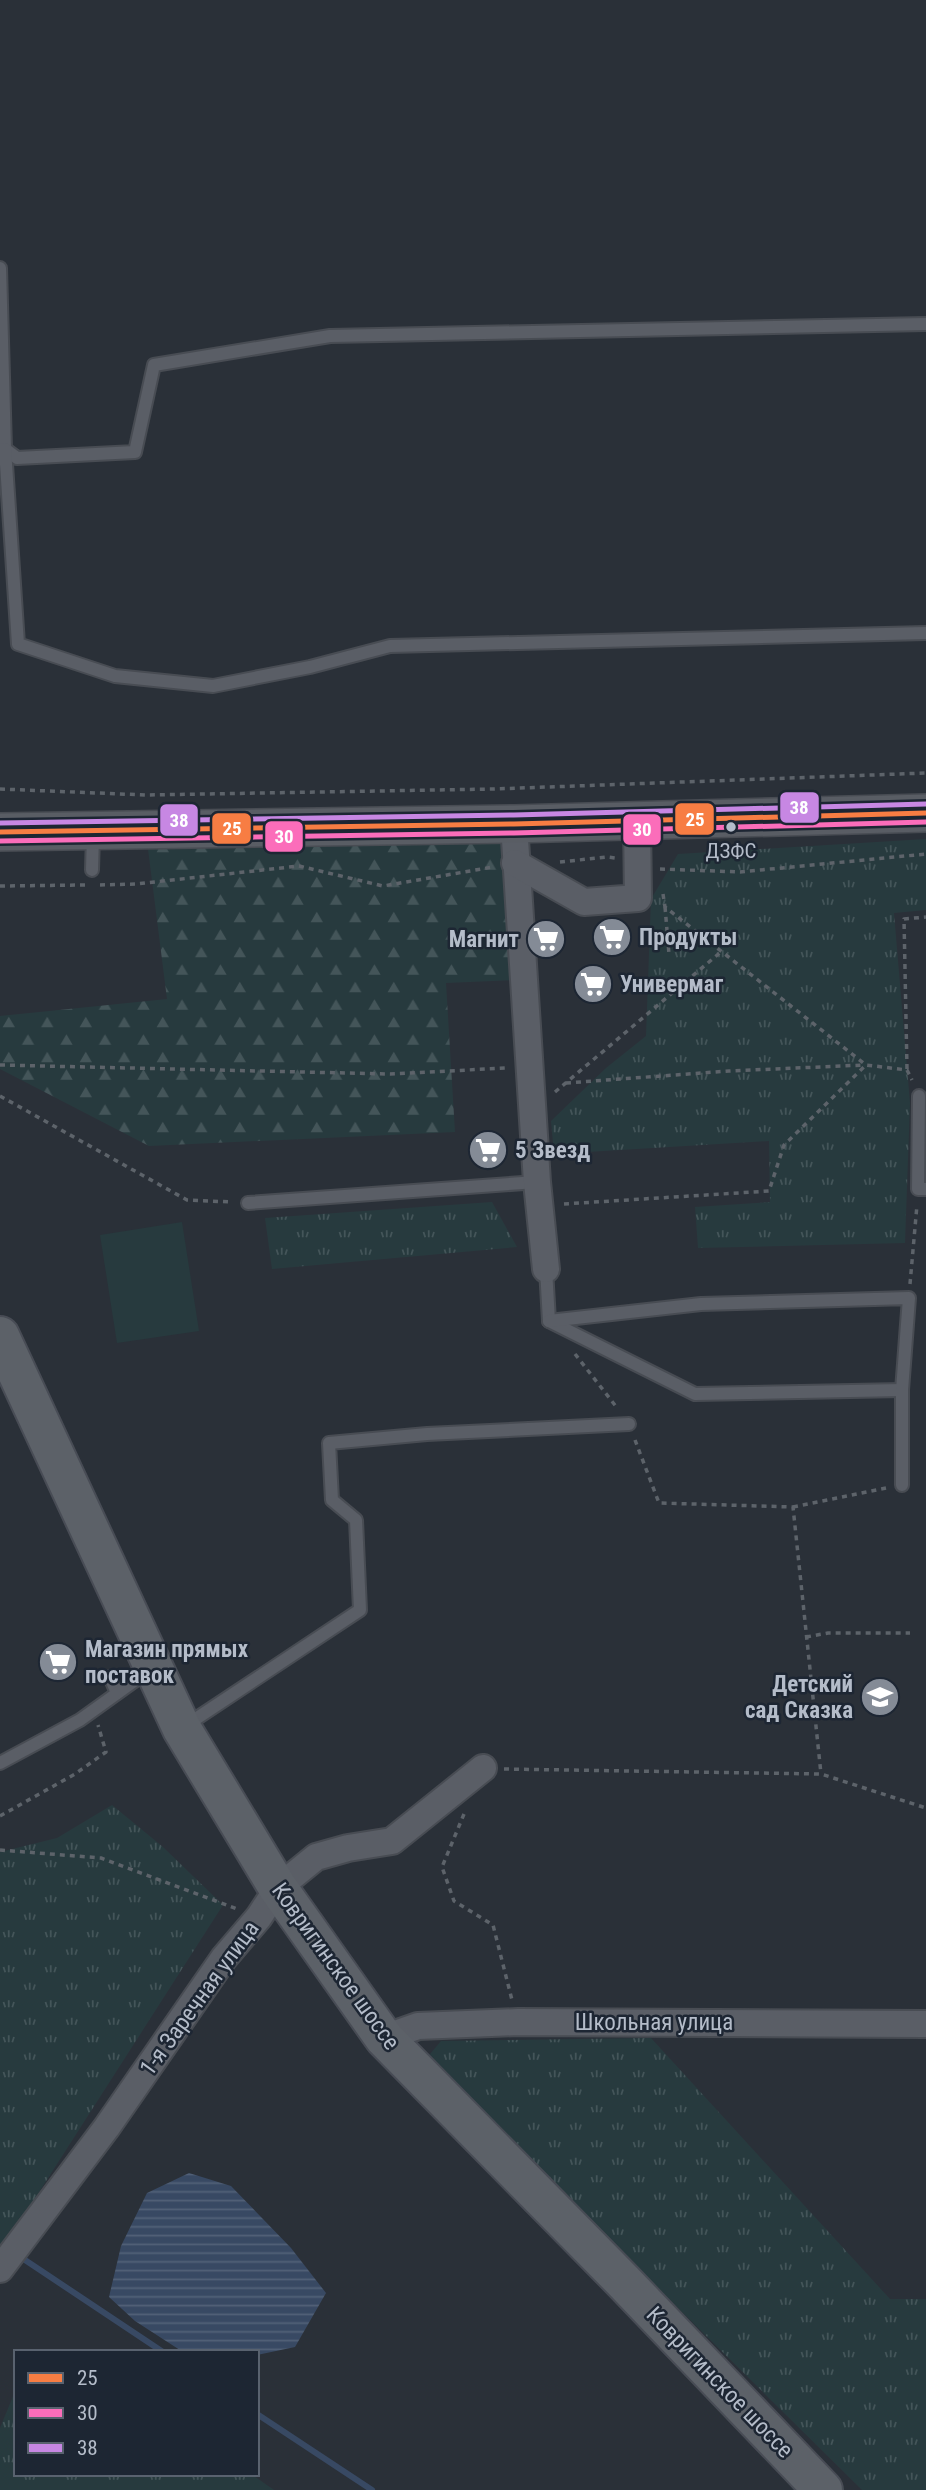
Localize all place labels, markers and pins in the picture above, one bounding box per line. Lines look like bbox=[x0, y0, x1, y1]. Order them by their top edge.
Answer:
marker: ДЗФС bbox=[724, 820, 738, 834]
place label: ДЗФС bbox=[706, 839, 756, 863]
supermarket icon: Продукты bbox=[591, 916, 633, 958]
supermarket icon: Магнит bbox=[525, 918, 567, 960]
place label: Продукты bbox=[639, 924, 737, 951]
place label: Магнит bbox=[449, 926, 519, 953]
supermarket icon: Универмаг bbox=[572, 963, 614, 1005]
place label: Универмаг bbox=[620, 971, 724, 998]
supermarket icon: 5 Звезд bbox=[467, 1129, 509, 1171]
place label: 5 Звезд bbox=[515, 1137, 590, 1164]
place label: Магазин прямых поставок bbox=[85, 1636, 249, 1689]
supermarket icon: Магазин прямых поставок bbox=[37, 1641, 79, 1683]
place label: Детский сад Сказка bbox=[745, 1671, 853, 1724]
school or university icon: Детский сад Сказка bbox=[859, 1676, 901, 1718]

